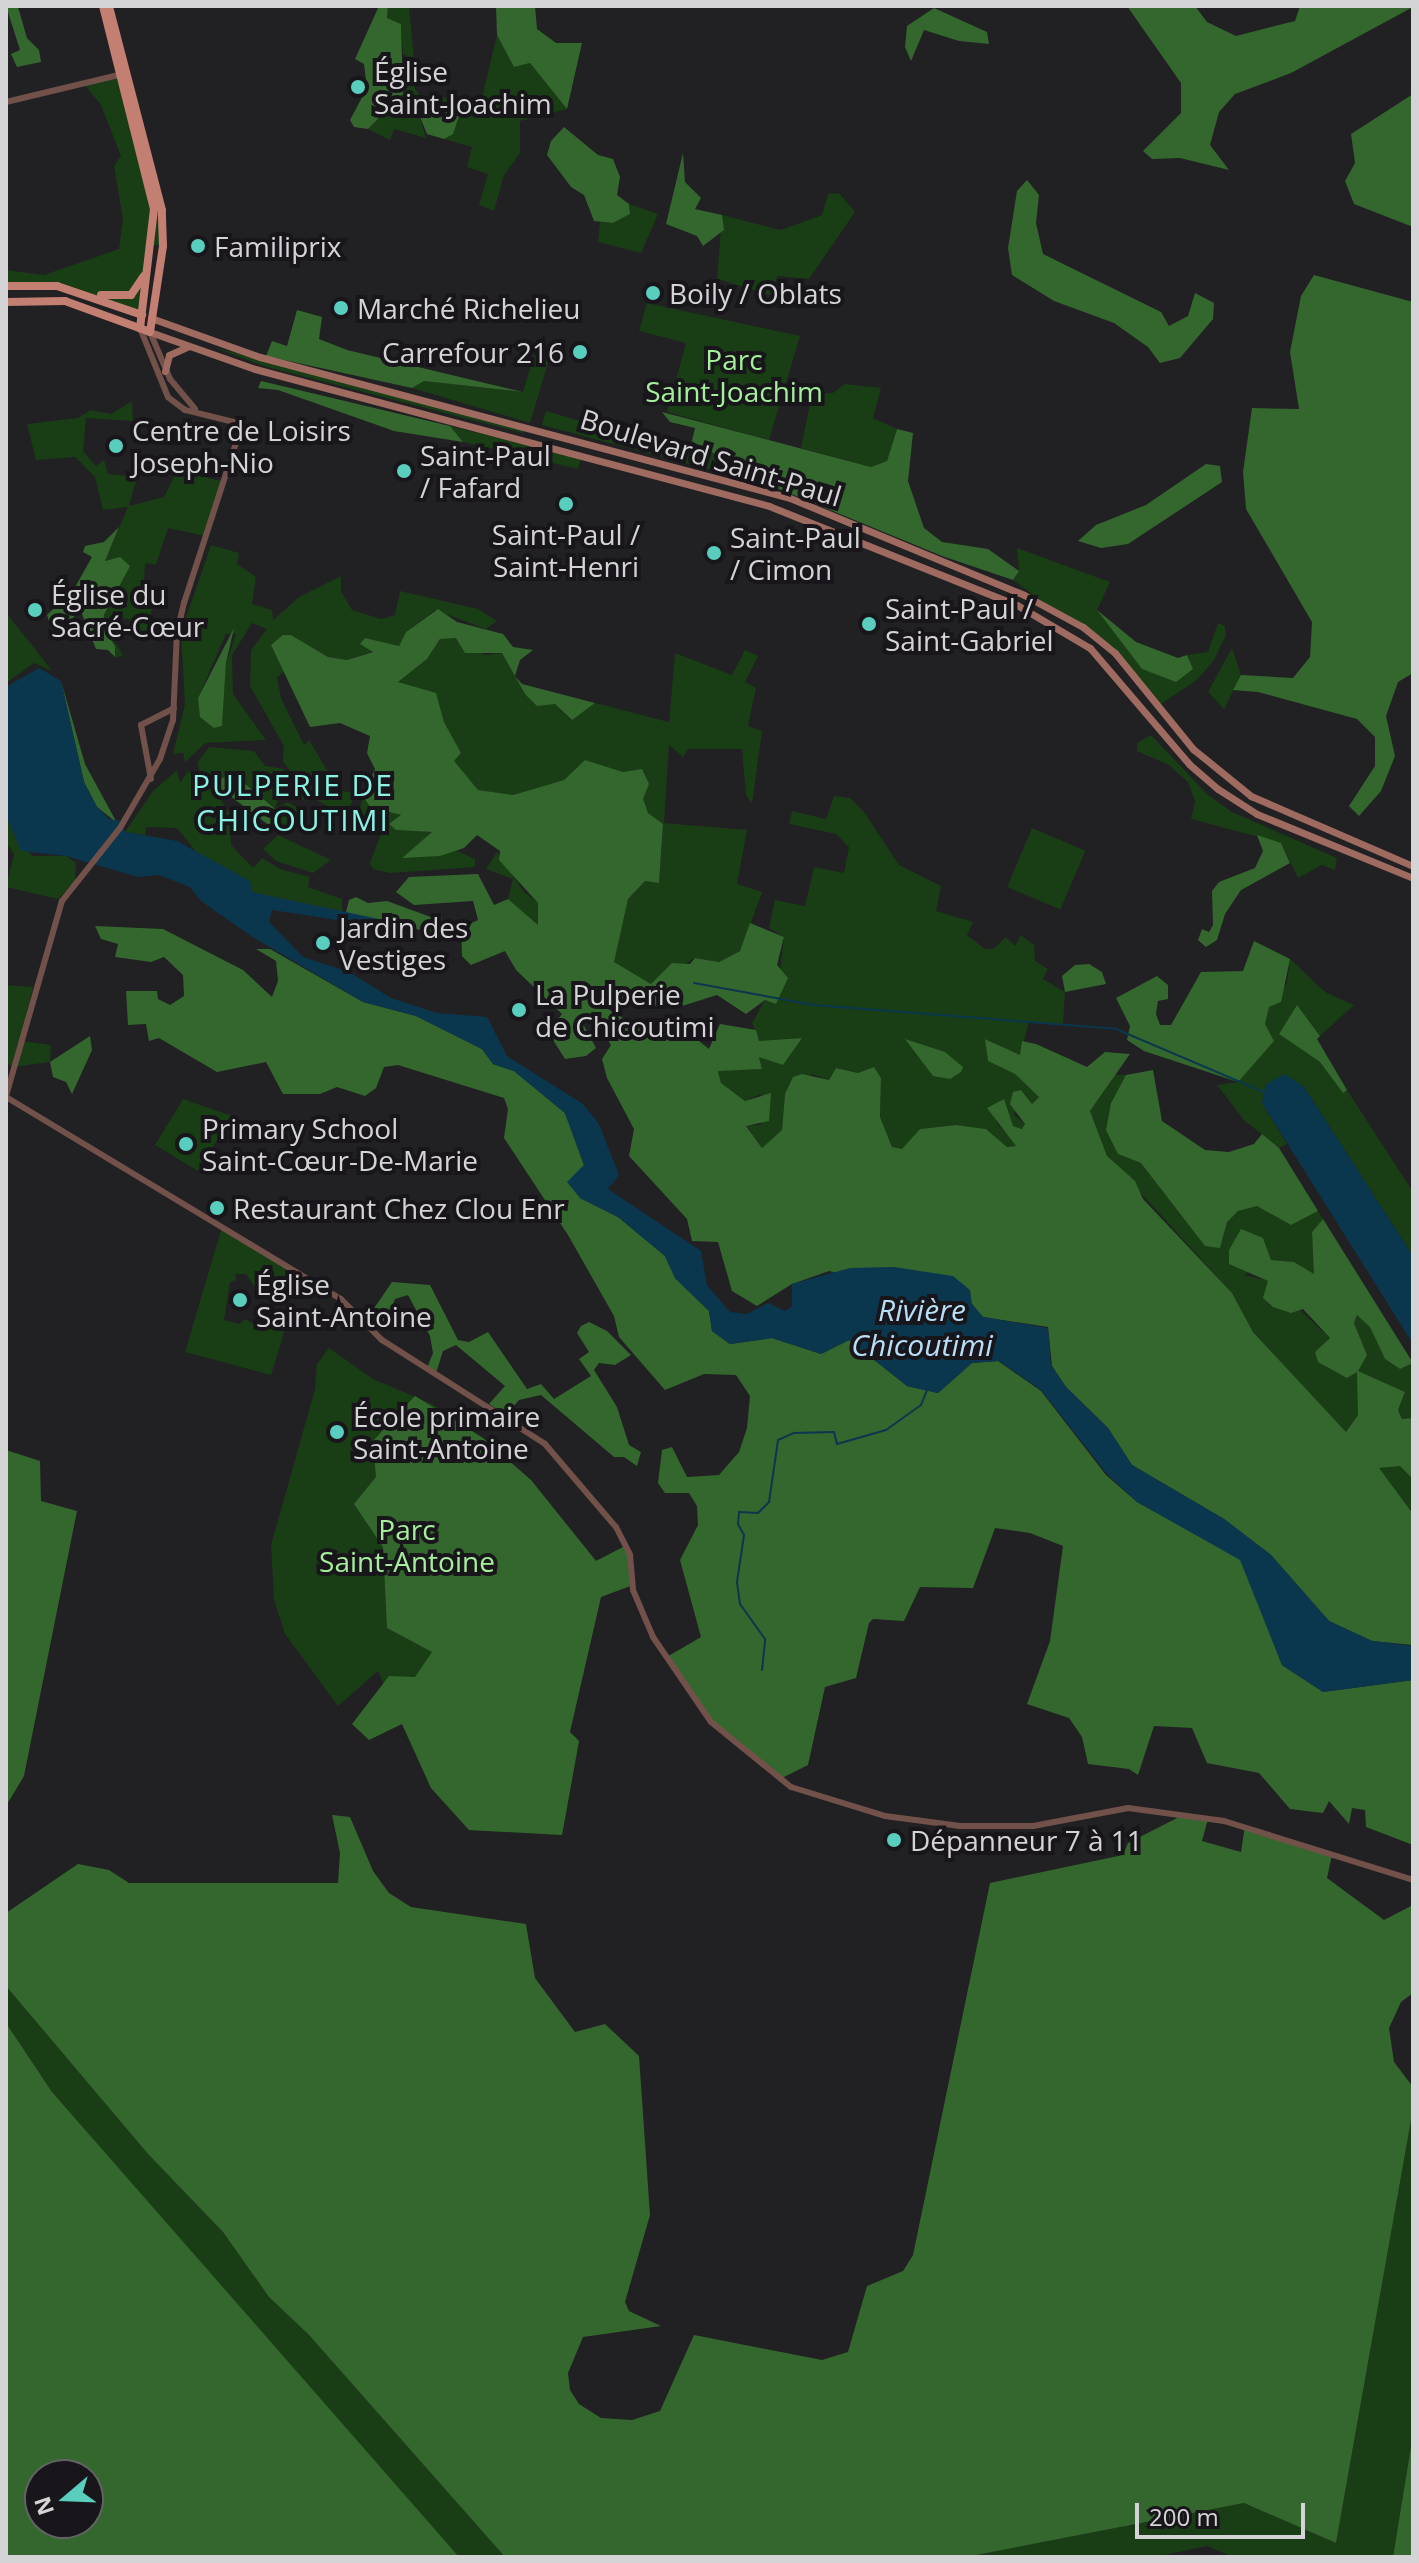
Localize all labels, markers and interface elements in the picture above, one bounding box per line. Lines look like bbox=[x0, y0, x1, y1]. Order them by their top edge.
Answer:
place label: Église Saint-Joachim bbox=[374, 54, 552, 120]
marker: Église Saint-Joachim bbox=[349, 78, 367, 96]
place label: Familiprix bbox=[214, 229, 341, 263]
marker: Familiprix bbox=[189, 237, 207, 255]
place label: Boily / Oblats bbox=[669, 276, 842, 310]
marker: Boily / Oblats bbox=[644, 284, 662, 302]
place label: Marché Richelieu bbox=[357, 291, 580, 325]
marker: Marché Richelieu bbox=[332, 299, 350, 317]
place label: Carrefour 216 bbox=[382, 335, 564, 369]
park label: Parc Saint-Joachim bbox=[645, 342, 823, 408]
marker: Carrefour 216 bbox=[571, 343, 589, 361]
street label: Boulevard Saint-Paul bbox=[576, 401, 846, 513]
place label: Centre de Loisirs Joseph-Nio bbox=[132, 413, 351, 479]
marker: Centre de Loisirs Joseph-Nio bbox=[107, 437, 125, 455]
place label: Saint-Paul / Fafard bbox=[420, 438, 551, 504]
marker: Saint-Paul / Fafard bbox=[395, 462, 413, 480]
marker: Saint-Paul / Saint-Henri bbox=[557, 495, 575, 513]
place label: Saint-Paul / Saint-Henri bbox=[492, 517, 640, 583]
place label: Saint-Paul / Cimon bbox=[730, 520, 861, 586]
marker: Saint-Paul / Cimon bbox=[705, 544, 723, 562]
place label: Église du Sacré-Cœur bbox=[51, 577, 204, 643]
place label: Saint-Paul / Saint-Gabriel bbox=[885, 591, 1053, 657]
marker: Église du Sacré-Cœur bbox=[26, 601, 44, 619]
marker: Saint-Paul / Saint-Gabriel bbox=[860, 615, 878, 633]
district label: PULPERIE DE CHICOUTIMI bbox=[192, 767, 394, 838]
place label: Jardin des Vestiges bbox=[339, 910, 468, 976]
marker: Jardin des Vestiges bbox=[314, 934, 332, 952]
place label: La Pulperie de Chicoutimi bbox=[535, 977, 714, 1043]
marker: La Pulperie de Chicoutimi bbox=[510, 1001, 528, 1019]
place label: Primary School Saint-Cœur-De-Marie bbox=[202, 1111, 478, 1177]
marker: Primary School Saint-Cœur-De-Marie bbox=[177, 1135, 195, 1153]
place label: Restaurant Chez Clou Enr bbox=[233, 1191, 565, 1225]
marker: Restaurant Chez Clou Enr bbox=[208, 1199, 226, 1217]
place label: Église Saint-Antoine bbox=[256, 1267, 432, 1333]
marker: Église Saint-Antoine bbox=[231, 1291, 249, 1309]
water label: Rivière Chicoutimi bbox=[851, 1292, 993, 1362]
place label: École primaire Saint-Antoine bbox=[353, 1399, 540, 1465]
marker: École primaire Saint-Antoine bbox=[328, 1423, 346, 1441]
park label: Parc Saint-Antoine bbox=[319, 1512, 495, 1578]
place label: Dépanneur 7 à 11 bbox=[910, 1823, 1143, 1857]
marker: Dépanneur 7 à 11 bbox=[885, 1831, 903, 1849]
north arrow bbox=[24, 2459, 104, 2539]
scale bar bbox=[1139, 2487, 1309, 2537]
text: N bbox=[26, 2493, 60, 2520]
text: 200 m bbox=[1149, 2500, 1219, 2533]

